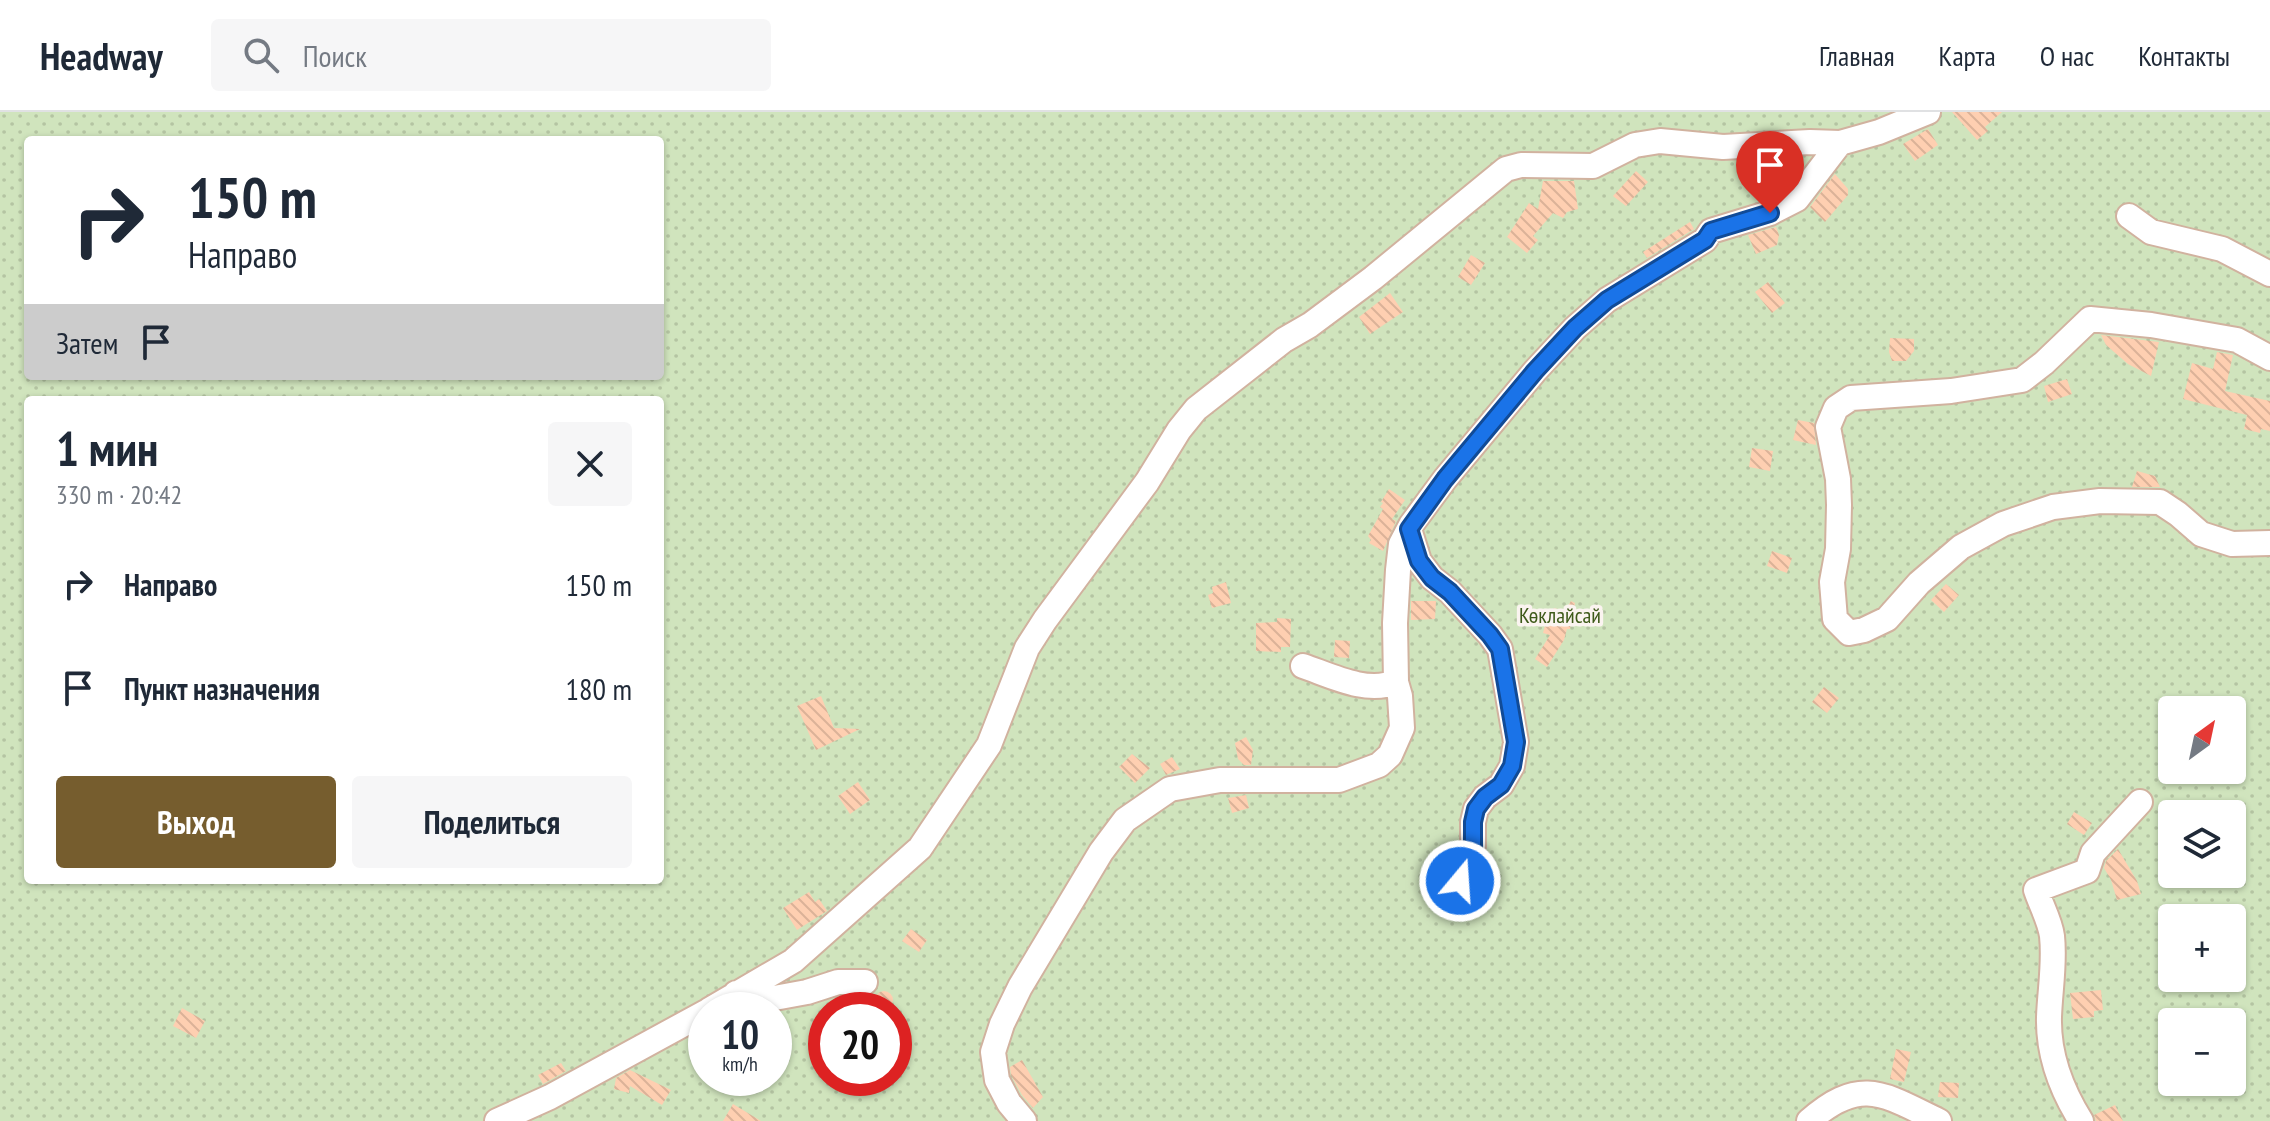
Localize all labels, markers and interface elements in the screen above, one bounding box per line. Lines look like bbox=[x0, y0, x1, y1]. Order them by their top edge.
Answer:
search box bbox=[211, 19, 771, 91]
text: Headway bbox=[40, 31, 163, 80]
icon: search bbox=[239, 33, 283, 77]
text: Поиск bbox=[303, 36, 367, 75]
text: Главная bbox=[1819, 37, 1895, 74]
text: Карта bbox=[1939, 37, 1996, 74]
text: О нас bbox=[2040, 37, 2094, 74]
text: Контакты bbox=[2138, 37, 2230, 74]
pin bbox=[1736, 131, 1804, 213]
icon: arrive bbox=[1748, 143, 1792, 187]
text: 150 m bbox=[188, 161, 317, 233]
icon: right bbox=[56, 168, 160, 272]
text: Направо bbox=[188, 231, 297, 278]
icon: arrive bbox=[134, 320, 178, 364]
text: Затем bbox=[56, 323, 118, 362]
text: 1 мин bbox=[56, 417, 158, 479]
button: close bbox=[548, 422, 632, 506]
text: 330 m · 20:42 bbox=[56, 478, 182, 511]
icon: right bbox=[56, 562, 100, 606]
text: Направо bbox=[124, 565, 217, 604]
text: 150 m bbox=[566, 565, 632, 604]
park label: Көклайсай bbox=[1519, 601, 1601, 629]
icon: arrive bbox=[56, 666, 100, 710]
text: Пункт назначения bbox=[124, 669, 320, 708]
text: 180 m bbox=[566, 669, 632, 708]
north arrow bbox=[2158, 696, 2246, 784]
map controls bbox=[2158, 696, 2246, 1096]
button: Выход bbox=[56, 776, 336, 868]
button: Поделиться bbox=[352, 776, 632, 868]
button: layers bbox=[2158, 800, 2246, 888]
position arrow bbox=[1418, 839, 1502, 923]
button: + bbox=[2158, 904, 2246, 992]
speed limit sign: 20 bbox=[808, 992, 912, 1096]
text: 10 bbox=[721, 1008, 759, 1060]
button: − bbox=[2158, 1008, 2246, 1096]
text: km/h bbox=[722, 1051, 758, 1077]

